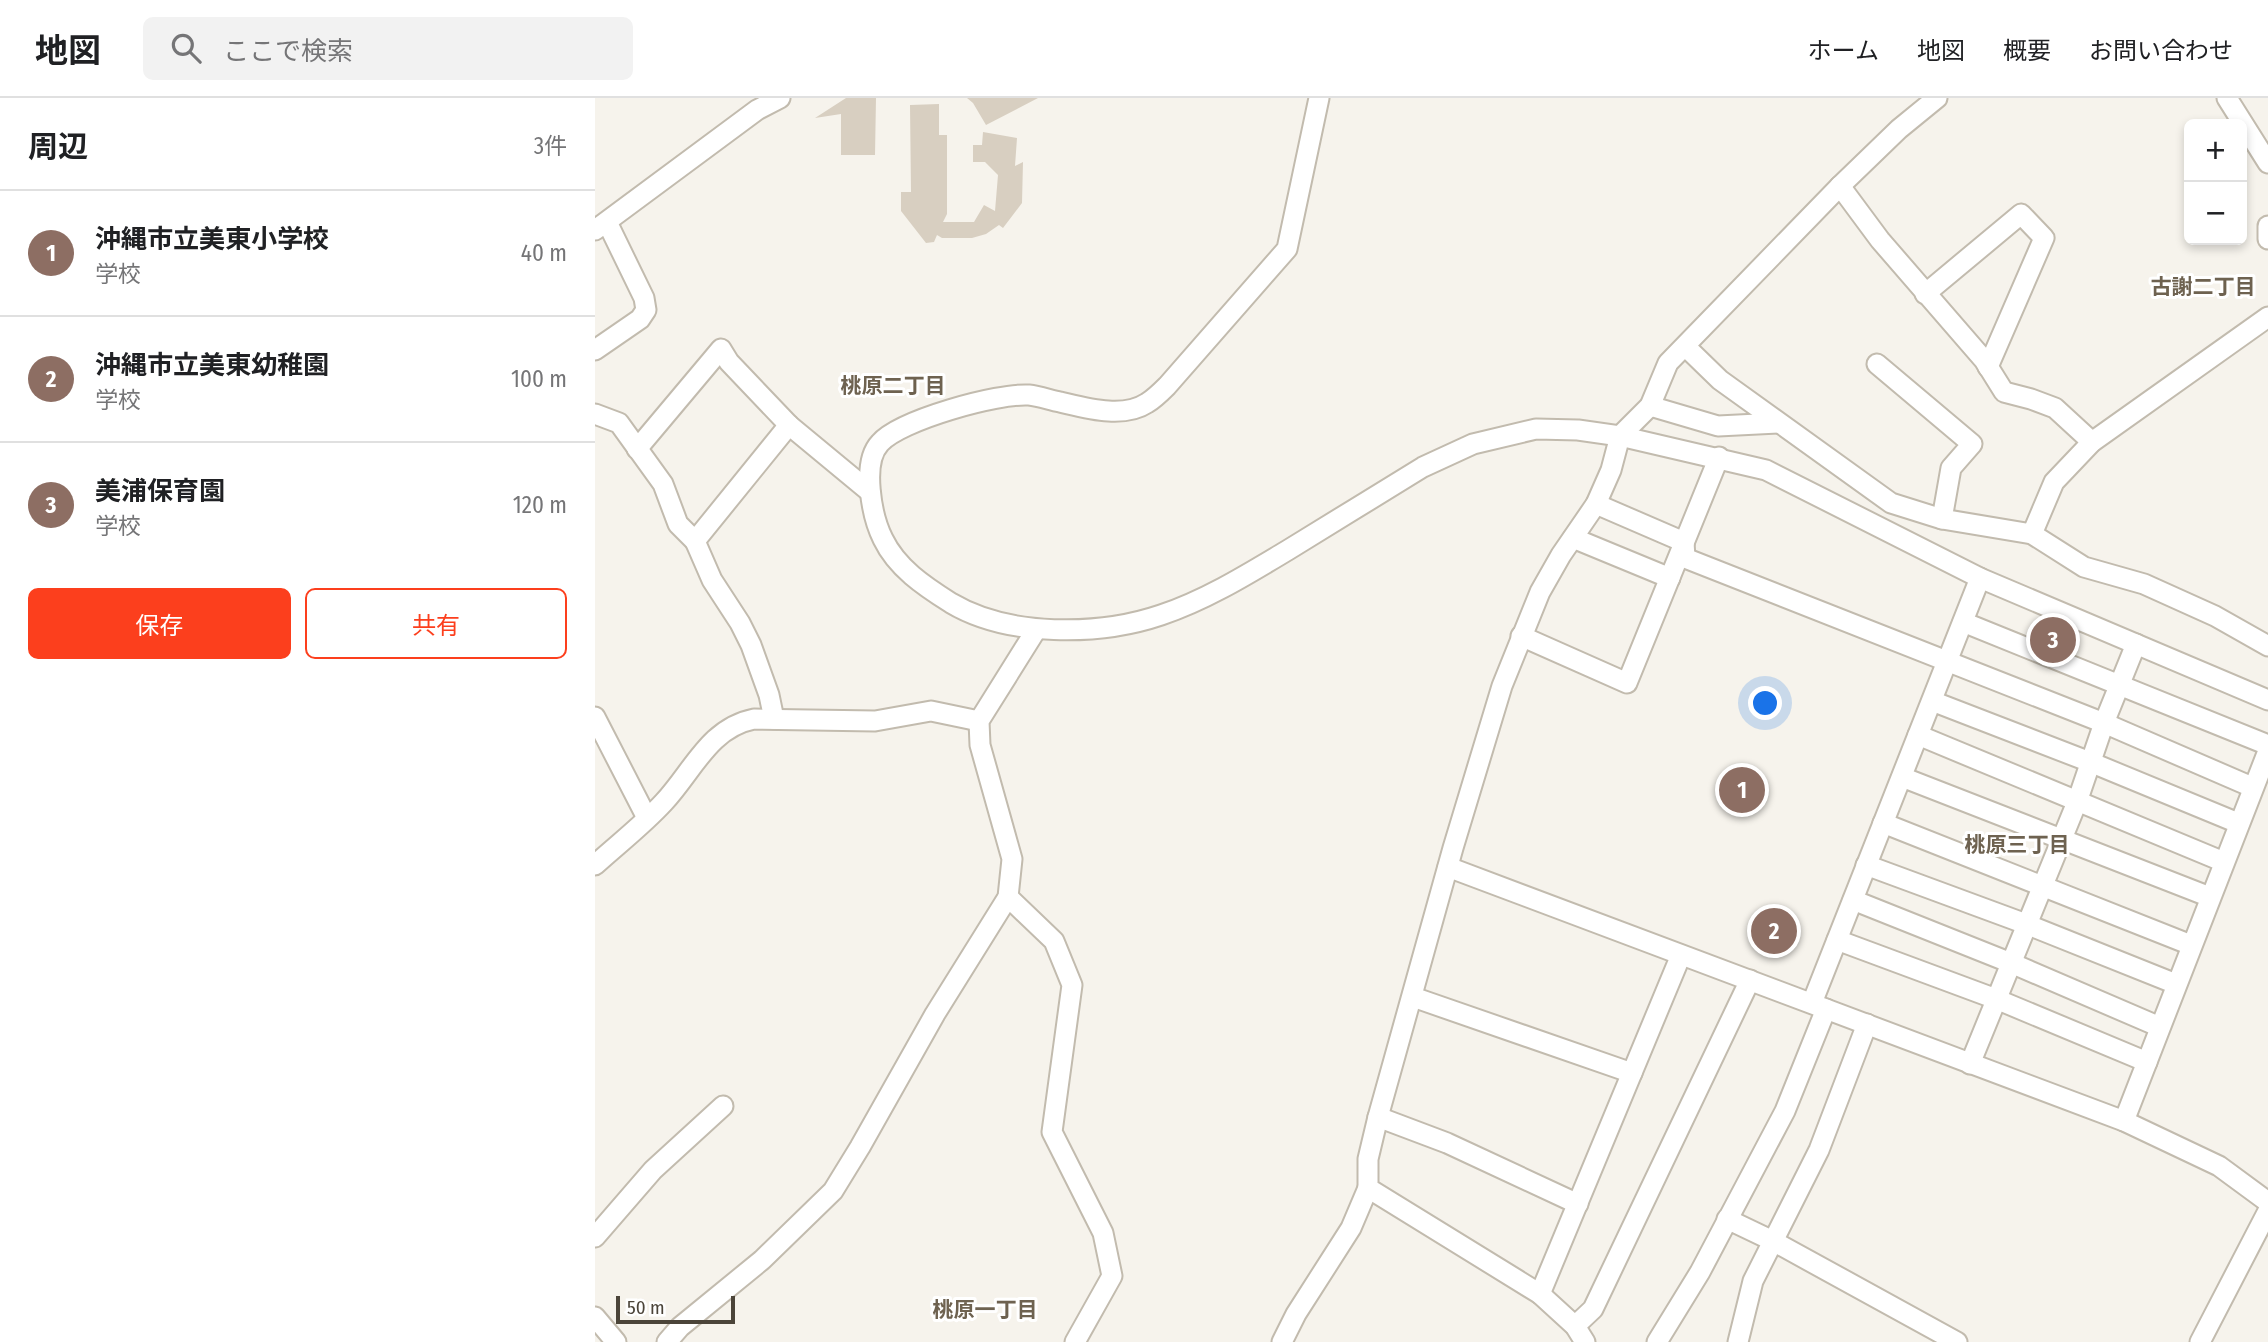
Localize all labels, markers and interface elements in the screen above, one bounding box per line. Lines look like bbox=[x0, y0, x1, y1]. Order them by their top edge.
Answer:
search box bbox=[143, 17, 633, 80]
icon: search bbox=[167, 29, 205, 67]
text: 地図 bbox=[35, 31, 101, 71]
text: ここで検索 bbox=[223, 36, 353, 67]
text: ホーム bbox=[1808, 37, 1879, 65]
text: 地図 bbox=[1917, 37, 1965, 65]
text: 概要 bbox=[2003, 37, 2051, 65]
text: お問い合わせ bbox=[2089, 37, 2233, 65]
map controls bbox=[2184, 119, 2247, 245]
button: + bbox=[2184, 119, 2247, 182]
text: 周辺 bbox=[28, 129, 88, 165]
text: 3件 bbox=[534, 132, 567, 160]
button: − bbox=[2184, 182, 2247, 245]
text: 沖縄市立美東小学校 bbox=[95, 224, 329, 255]
text: 1 bbox=[46, 239, 56, 267]
text: 40 m bbox=[521, 239, 567, 267]
text: 学校 bbox=[95, 260, 141, 288]
district label: 古謝二丁目 bbox=[2151, 274, 2256, 300]
text: 沖縄市立美東幼稚園 bbox=[95, 350, 329, 381]
text: 2 bbox=[46, 365, 56, 393]
text: 100 m bbox=[511, 365, 567, 393]
district label: 桃原二丁目 bbox=[841, 373, 946, 399]
text: 学校 bbox=[95, 386, 141, 414]
text: 美浦保育園 bbox=[95, 476, 225, 507]
text: 3 bbox=[46, 491, 56, 519]
text: 120 m bbox=[513, 491, 567, 519]
text: 学校 bbox=[95, 512, 141, 540]
button: 保存 bbox=[28, 588, 291, 659]
button: 共有 bbox=[305, 588, 567, 659]
pin: 3 bbox=[2030, 614, 2076, 666]
your location bbox=[1748, 686, 1782, 720]
pin: 1 bbox=[1719, 764, 1765, 816]
district label: 桃原三丁目 bbox=[1965, 832, 2070, 858]
pin: 2 bbox=[1751, 905, 1797, 957]
scale bar bbox=[616, 1293, 735, 1325]
text: 50 m bbox=[627, 1296, 665, 1319]
district label: 桃原一丁目 bbox=[933, 1297, 1038, 1323]

